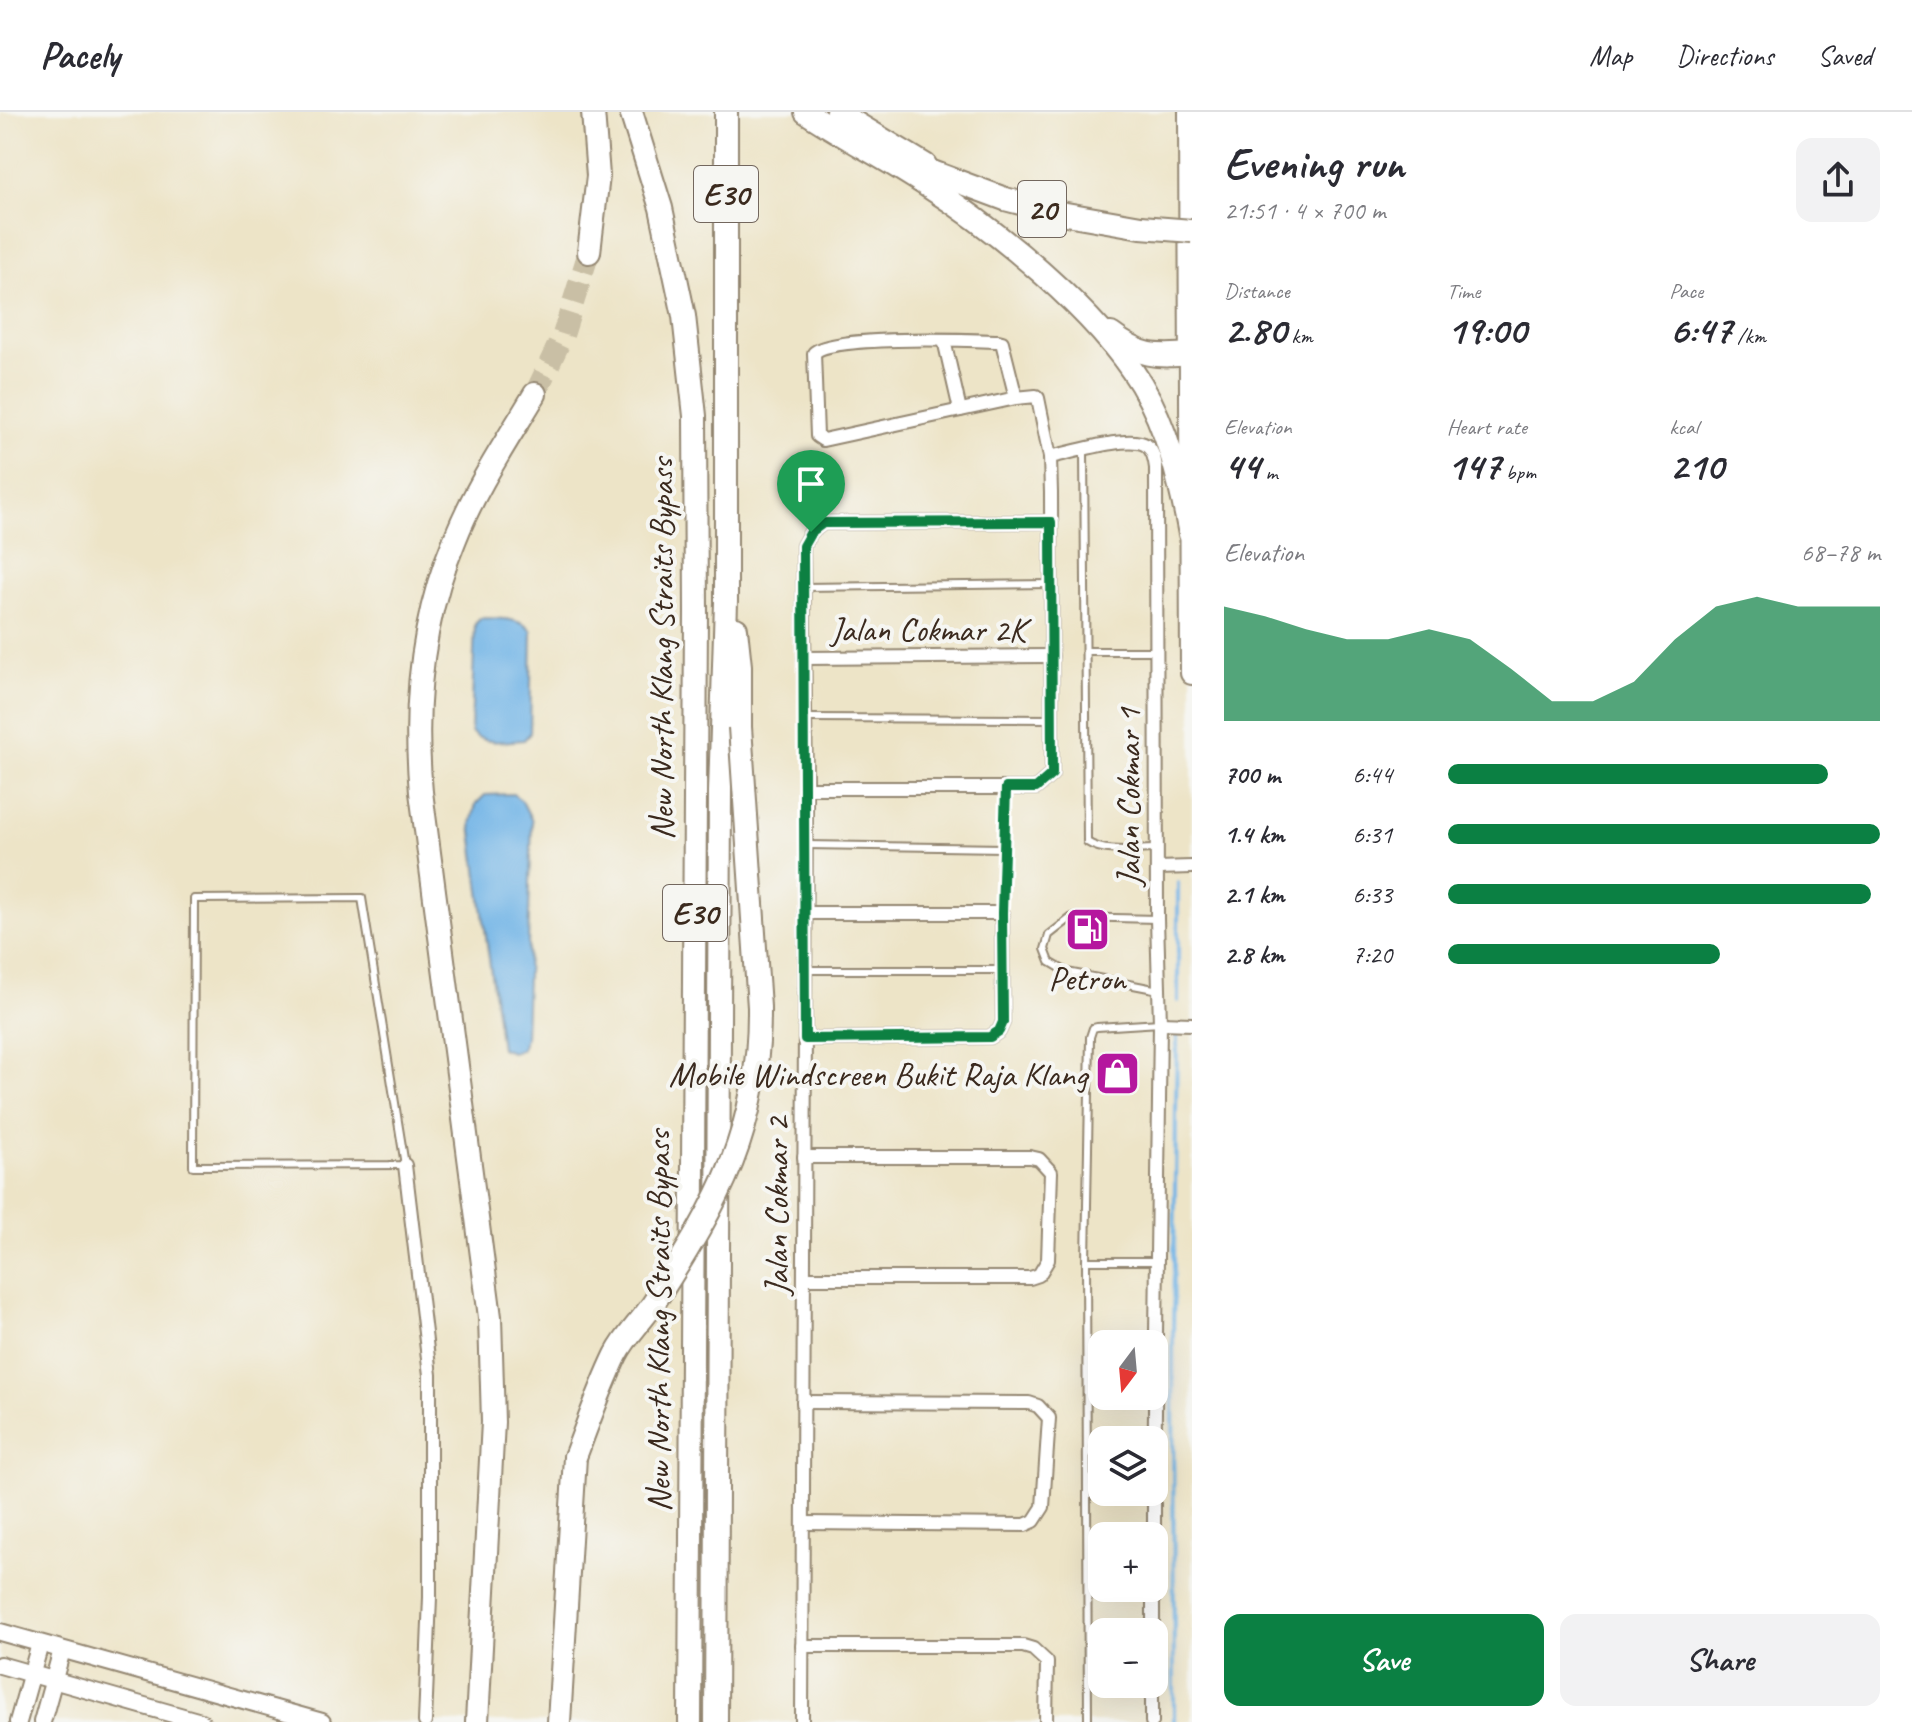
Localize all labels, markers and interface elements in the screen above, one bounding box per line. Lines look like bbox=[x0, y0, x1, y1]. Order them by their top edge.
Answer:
text: Pacely bbox=[40, 32, 119, 79]
text: Map bbox=[1589, 38, 1632, 73]
text: Directions bbox=[1676, 38, 1774, 73]
text: Saved bbox=[1818, 38, 1872, 73]
text: Evening run bbox=[1224, 136, 1404, 191]
button: share bbox=[1796, 138, 1880, 222]
road number: E30 bbox=[694, 166, 758, 222]
road number: 20 bbox=[1018, 181, 1066, 237]
text: 21:51 · 4 × 700 m bbox=[1224, 194, 1385, 227]
text: Distance bbox=[1224, 277, 1290, 305]
text: Time bbox=[1447, 277, 1480, 305]
text: Pace bbox=[1669, 277, 1703, 305]
text: 2.80 bbox=[1224, 305, 1286, 355]
text: 19:00 bbox=[1447, 305, 1526, 355]
text: 6:47 bbox=[1669, 305, 1732, 355]
text: km bbox=[1286, 322, 1313, 350]
text: /km bbox=[1732, 322, 1766, 350]
text: Elevation bbox=[1224, 413, 1292, 441]
text: Heart rate bbox=[1447, 413, 1527, 441]
text: kcal bbox=[1669, 413, 1698, 441]
text: 44 bbox=[1224, 441, 1260, 491]
text: 147 bbox=[1447, 441, 1501, 491]
text: 210 bbox=[1669, 441, 1723, 491]
pin bbox=[777, 450, 845, 532]
street label: New North Klang Straits Bypass bbox=[640, 455, 683, 840]
text: m bbox=[1260, 458, 1278, 486]
text: bpm bbox=[1501, 458, 1536, 486]
icon: arrive bbox=[789, 462, 833, 506]
text: Elevation bbox=[1224, 536, 1304, 569]
text: 68–78 m bbox=[1801, 536, 1880, 569]
street label: Jalan Cokmar 2K bbox=[828, 608, 1033, 651]
street label: Jalan Cokmar 1 bbox=[1107, 706, 1150, 888]
text: 700 m bbox=[1224, 758, 1280, 791]
text: 6:44 bbox=[1352, 758, 1392, 791]
text: 1.4 km bbox=[1224, 818, 1284, 851]
text: 6:31 bbox=[1352, 818, 1392, 851]
text: 2.1 km bbox=[1224, 878, 1284, 911]
text: 6:33 bbox=[1352, 878, 1392, 911]
road number: E30 bbox=[663, 885, 727, 941]
fuel station icon: Petron bbox=[1063, 906, 1111, 954]
text: 2.8 km bbox=[1224, 938, 1284, 971]
text: 7:20 bbox=[1352, 938, 1392, 971]
place label: Petron bbox=[1049, 957, 1127, 1000]
shop icon: Mobile Windscreen Bukit Raja Klang bbox=[1094, 1050, 1142, 1098]
place label: Mobile Windscreen Bukit Raja Klang bbox=[669, 1053, 1090, 1096]
street label: Jalan Cokmar 2 bbox=[755, 1114, 798, 1297]
street label: New North Klang Straits Bypass bbox=[637, 1127, 680, 1512]
north arrow bbox=[1088, 1330, 1168, 1410]
map controls bbox=[1088, 1330, 1168, 1698]
button: layers bbox=[1088, 1426, 1168, 1506]
button: + bbox=[1088, 1522, 1168, 1602]
button: Save bbox=[1224, 1614, 1544, 1706]
button: Share bbox=[1560, 1614, 1880, 1706]
button: − bbox=[1088, 1618, 1168, 1698]

